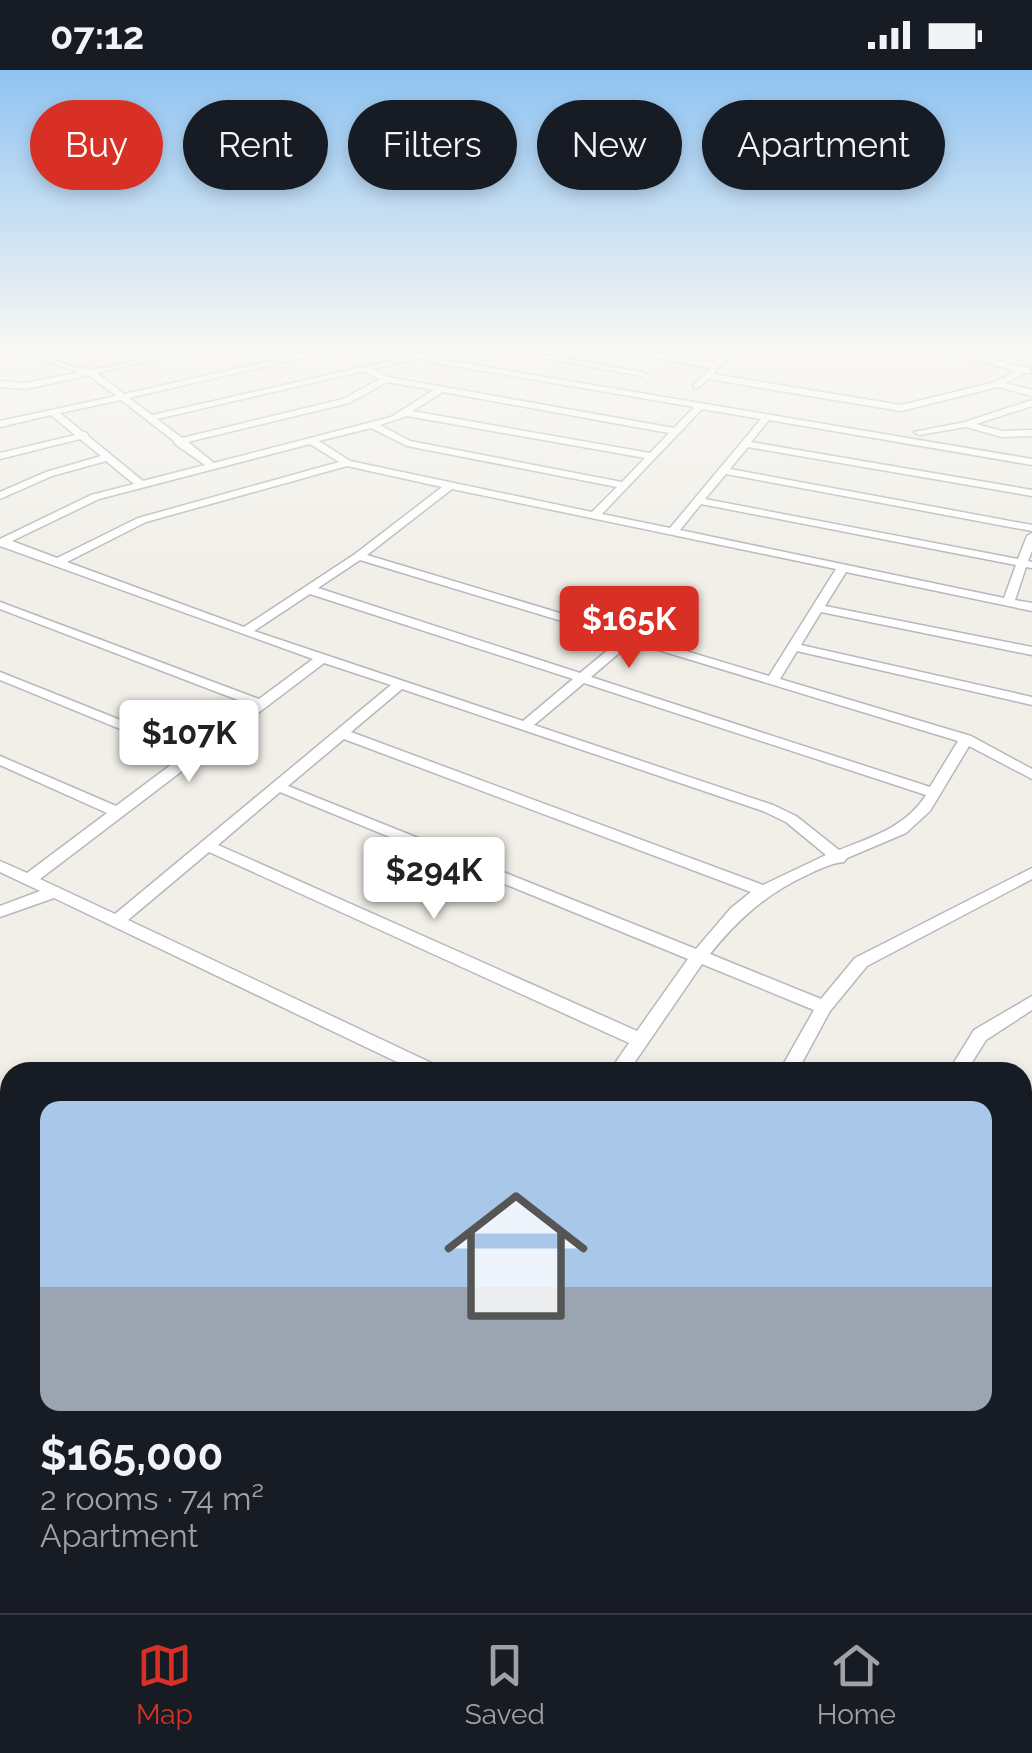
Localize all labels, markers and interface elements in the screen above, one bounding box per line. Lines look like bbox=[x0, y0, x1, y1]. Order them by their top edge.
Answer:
text: 07:12 bbox=[50, 13, 144, 58]
chip: Buy bbox=[30, 100, 163, 190]
chip: Rent bbox=[183, 100, 328, 190]
chip: Filters bbox=[348, 100, 517, 190]
chip: New bbox=[537, 100, 682, 190]
chip: Apartment bbox=[702, 100, 945, 190]
pin: $165K bbox=[559, 586, 699, 671]
text: $165K bbox=[582, 600, 676, 637]
pin: $107K bbox=[119, 700, 259, 785]
text: $107K bbox=[141, 714, 237, 751]
pin: $294K bbox=[364, 837, 504, 922]
text: $294K bbox=[386, 851, 482, 888]
icon: home bbox=[426, 1166, 606, 1346]
text: $165,000 bbox=[40, 1431, 223, 1480]
text: 2 rooms · 74 m² bbox=[40, 1480, 264, 1517]
text: Apartment bbox=[40, 1517, 198, 1554]
tab: Map bbox=[136, 1638, 193, 1731]
tab: Saved bbox=[465, 1638, 545, 1731]
tab: Home bbox=[817, 1638, 896, 1731]

